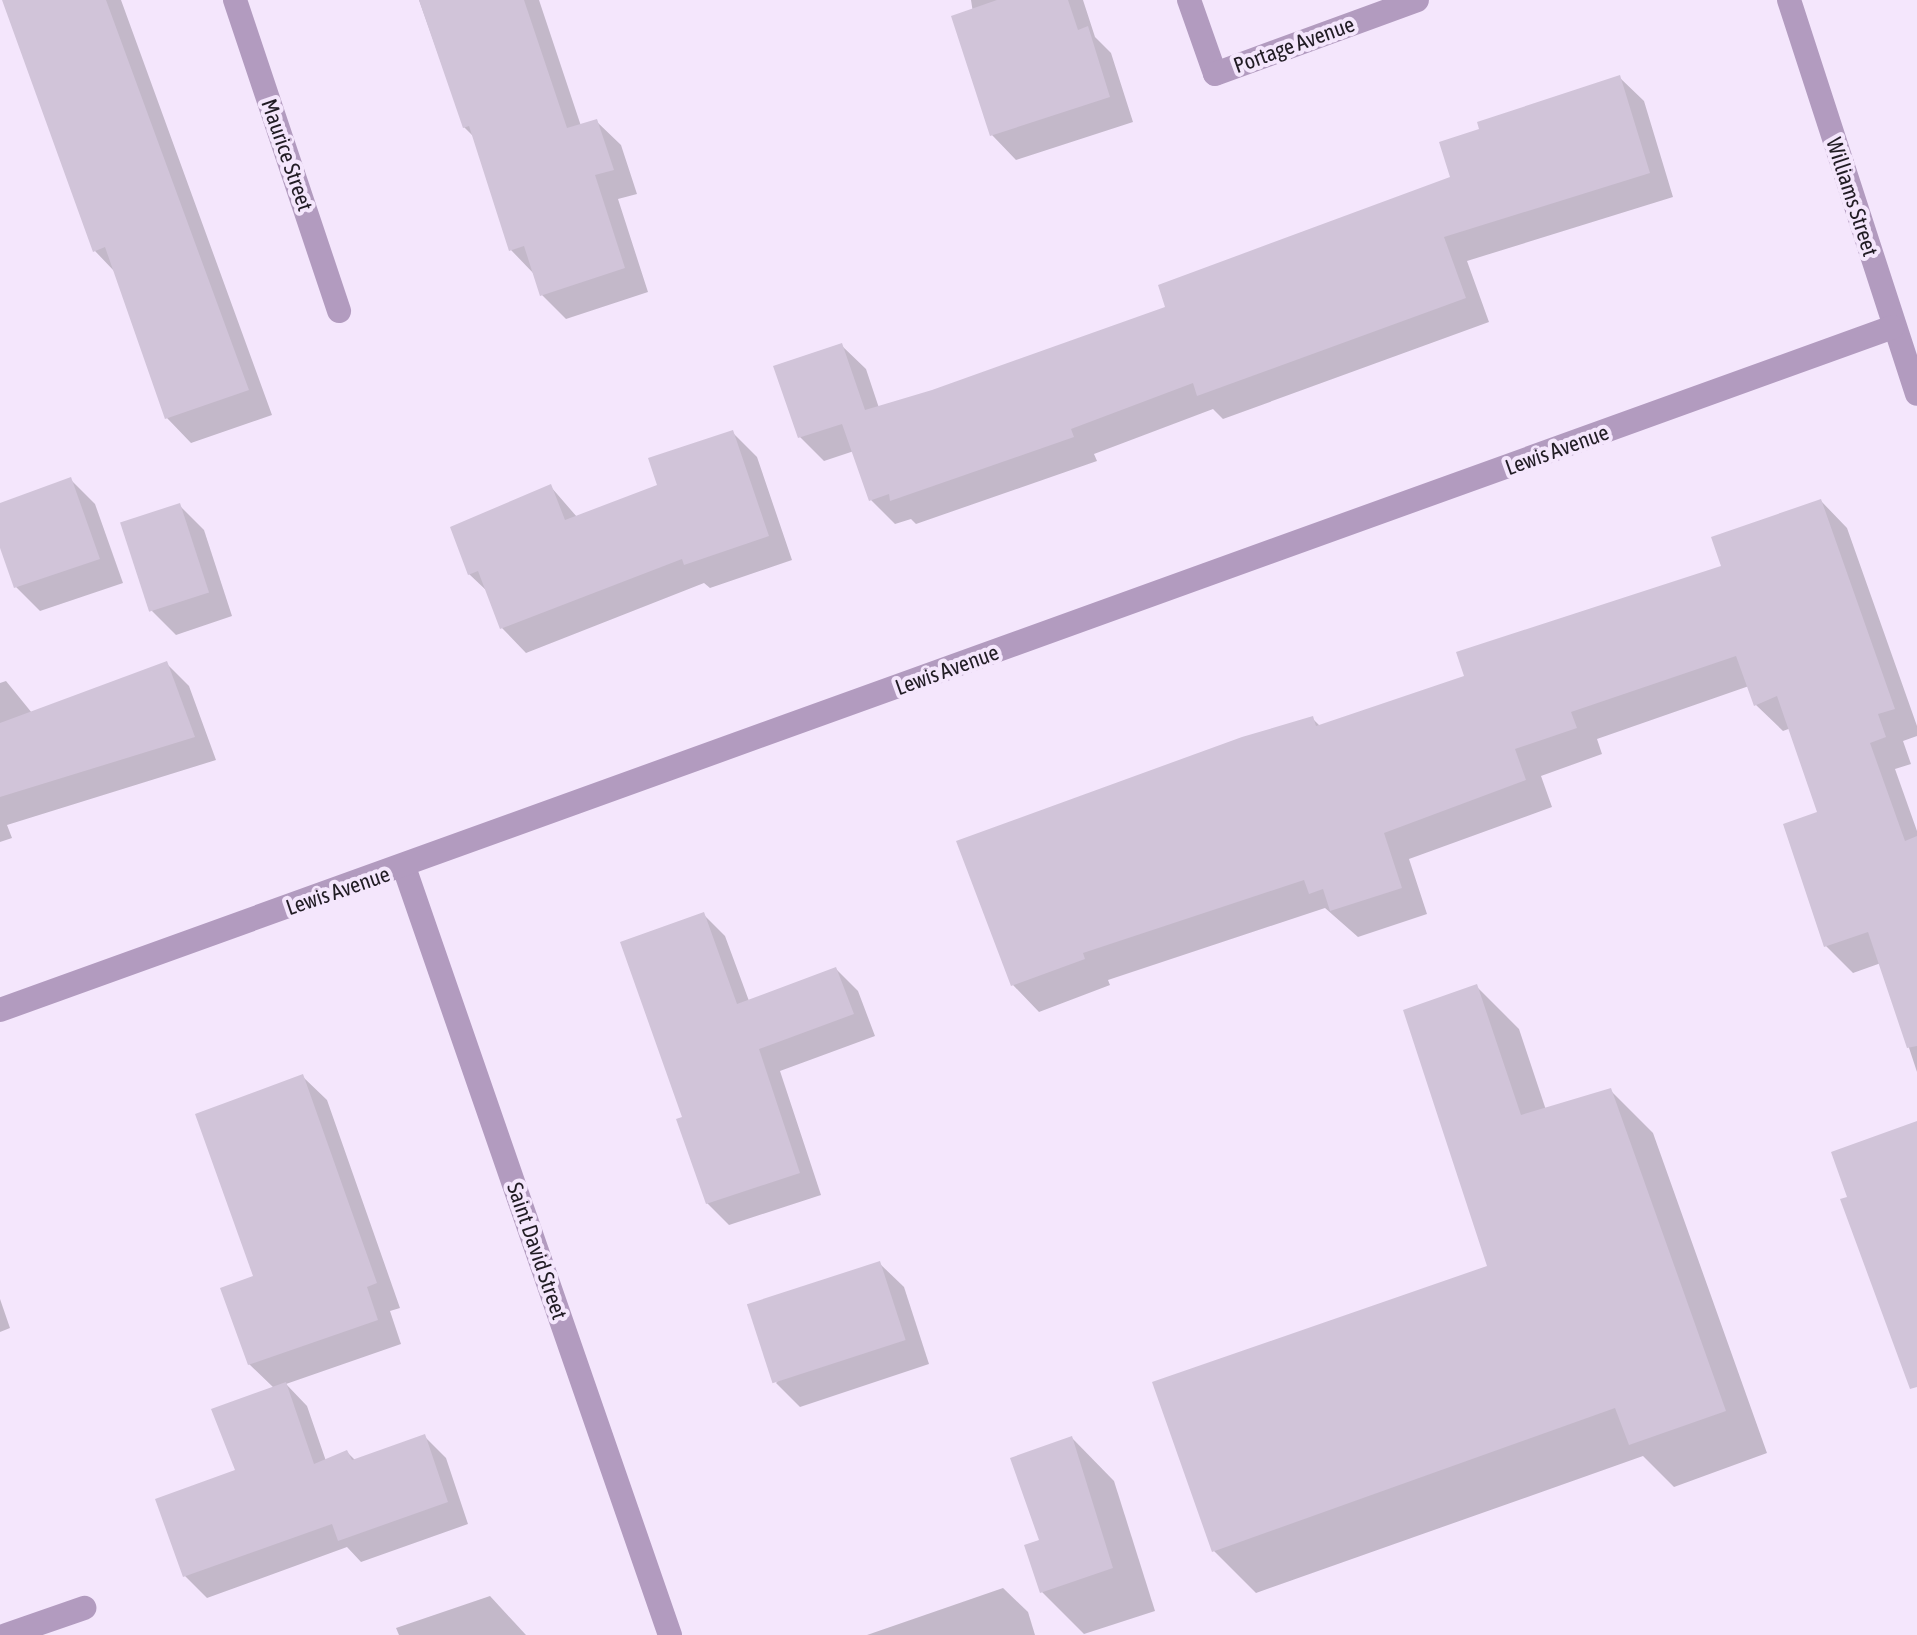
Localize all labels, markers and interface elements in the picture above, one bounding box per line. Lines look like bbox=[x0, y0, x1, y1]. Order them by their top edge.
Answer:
street label: Portage Avenue bbox=[1230, 11, 1358, 79]
street label: Maurice Street bbox=[256, 96, 318, 214]
street label: Williams Street bbox=[1820, 135, 1884, 259]
street label: Lewis Avenue bbox=[1502, 419, 1612, 481]
street label: Lewis Avenue bbox=[892, 639, 1002, 701]
street label: Lewis Avenue bbox=[283, 861, 393, 921]
street label: Saint David Street bbox=[501, 1179, 573, 1323]

